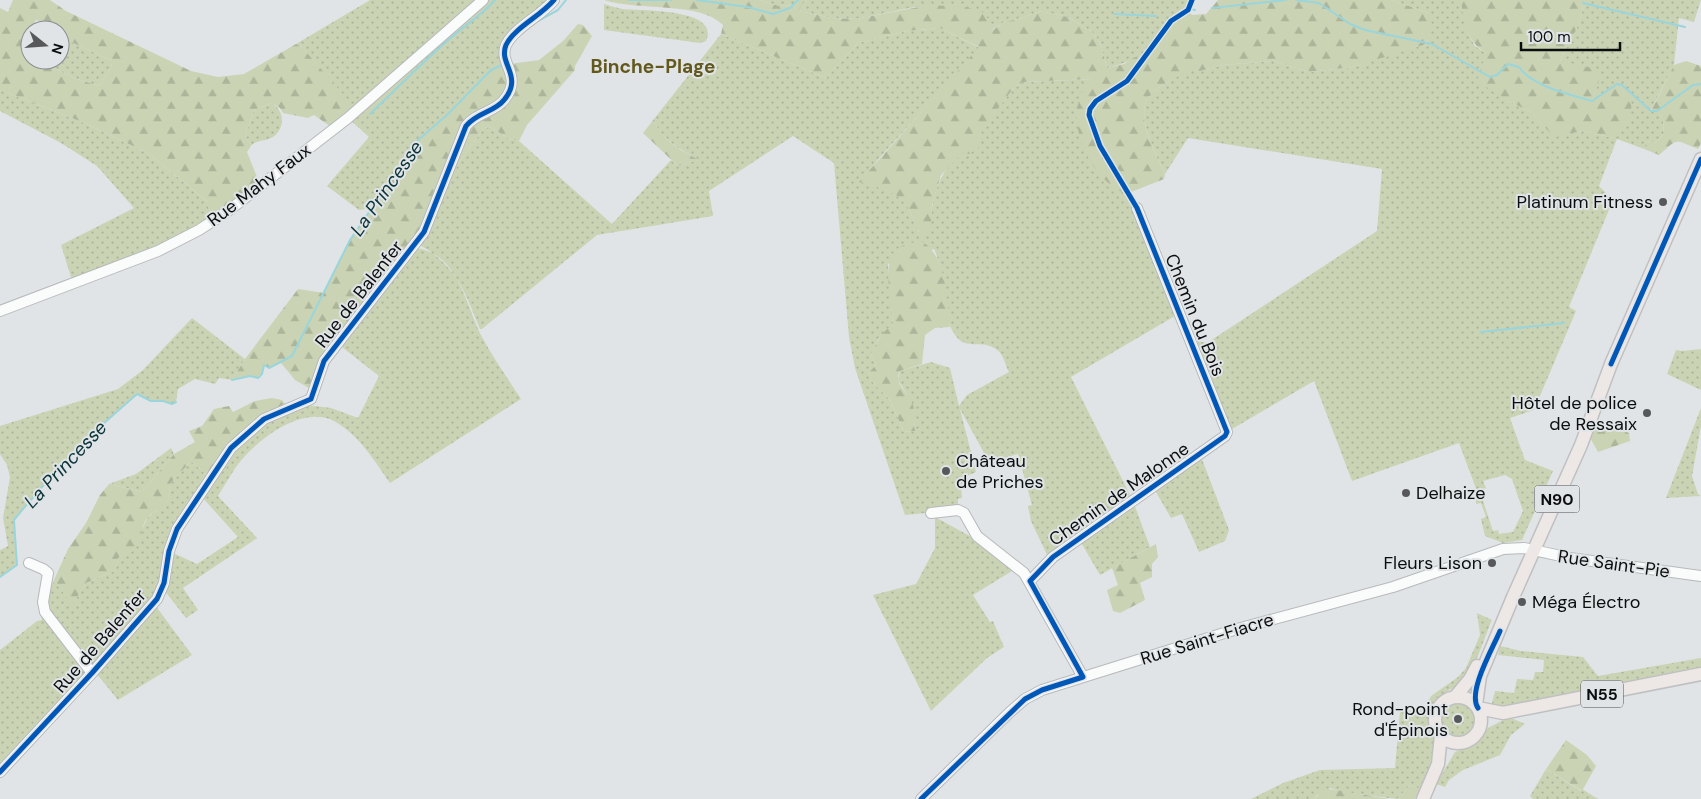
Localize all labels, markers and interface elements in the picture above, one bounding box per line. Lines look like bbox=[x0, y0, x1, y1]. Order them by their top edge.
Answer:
north arrow bbox=[20, 20, 70, 70]
scale bar bbox=[1521, 20, 1620, 52]
text: 100 m bbox=[1528, 27, 1571, 47]
text: N bbox=[47, 41, 68, 56]
district label: Binche-Plage bbox=[591, 54, 715, 79]
water label: La Princesse bbox=[344, 136, 429, 241]
street label: Rue Mahy Faux bbox=[202, 138, 316, 232]
place label: Platinum Fitness bbox=[1517, 190, 1653, 214]
marker: Platinum Fitness bbox=[1657, 196, 1669, 208]
street label: Rue de Balenfer bbox=[309, 235, 409, 353]
street label: Chemin du Bois bbox=[1159, 250, 1231, 380]
place label: Hôtel de police de Ressaix bbox=[1512, 391, 1637, 436]
marker: Hôtel de police de Ressaix bbox=[1641, 407, 1653, 419]
water label: La Princesse bbox=[18, 415, 112, 513]
street label: Chemin de Malonne bbox=[1044, 437, 1194, 551]
place label: Château de Priches bbox=[956, 449, 1044, 494]
marker: Château de Priches bbox=[940, 465, 952, 477]
place label: Delhaize bbox=[1416, 481, 1486, 505]
road number: N90 bbox=[1534, 486, 1580, 512]
marker: Delhaize bbox=[1400, 487, 1412, 499]
street label: Rue Saint-Pie bbox=[1557, 544, 1671, 584]
place label: Fleurs Lison bbox=[1383, 551, 1482, 575]
marker: Fleurs Lison bbox=[1486, 557, 1498, 569]
street label: Rue de Balenfer bbox=[48, 584, 152, 698]
place label: Méga Électro bbox=[1532, 590, 1640, 614]
marker: Méga Électro bbox=[1516, 596, 1528, 608]
street label: Rue Saint-Fiacre bbox=[1137, 607, 1277, 671]
road number: N55 bbox=[1581, 681, 1623, 708]
place label: Rond-point d'Épinois bbox=[1352, 697, 1448, 742]
marker: Rond-point d'Épinois bbox=[1452, 713, 1464, 725]

